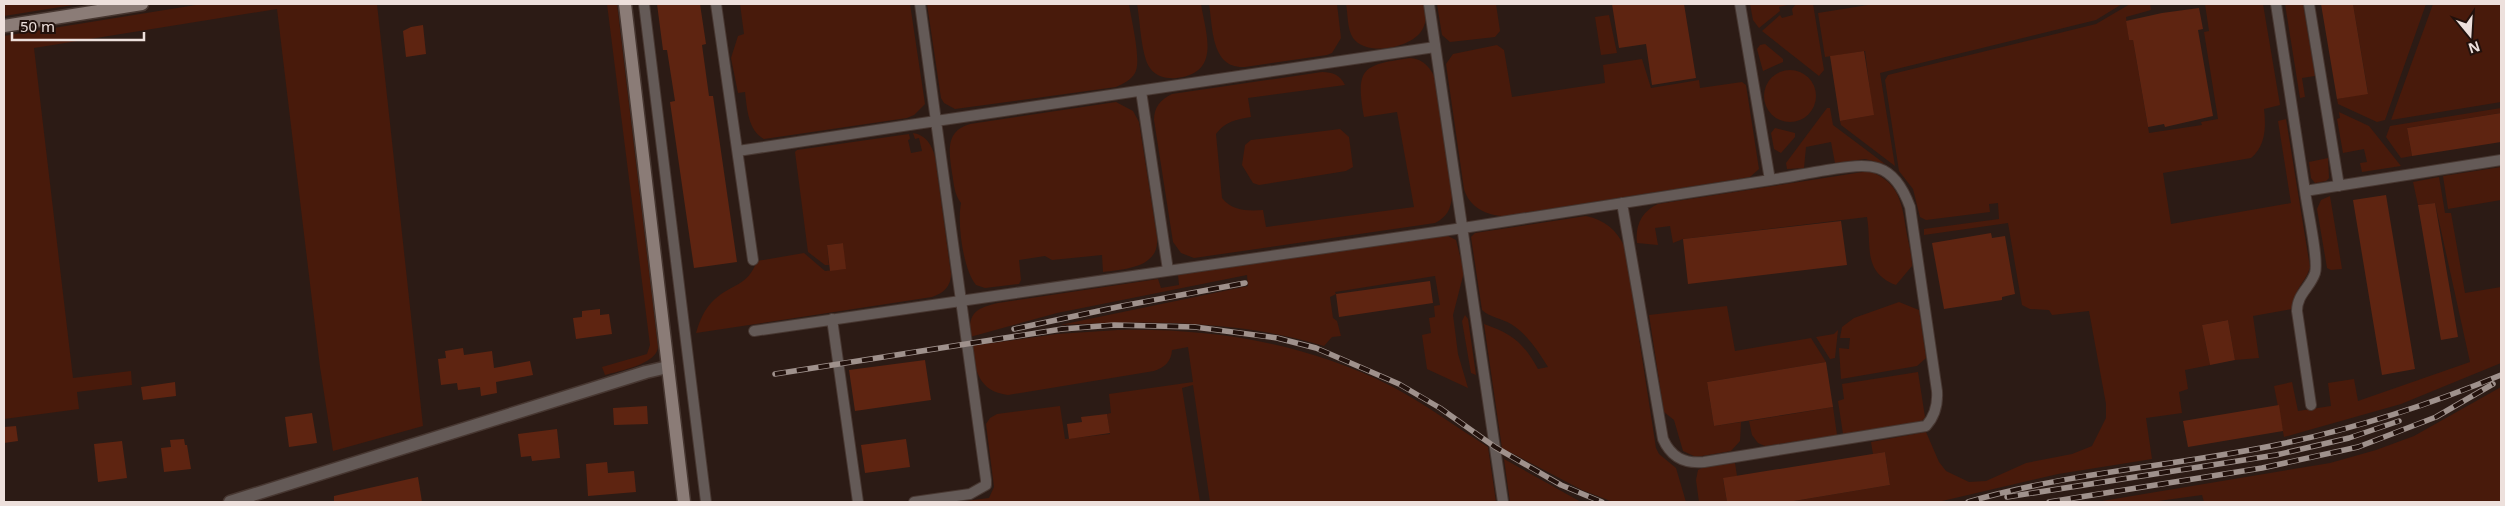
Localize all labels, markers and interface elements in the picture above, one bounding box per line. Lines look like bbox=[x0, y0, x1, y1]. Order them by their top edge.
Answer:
scale bar bbox=[12, 10, 145, 42]
north arrow bbox=[2445, 10, 2495, 60]
text: 50 m bbox=[20, 16, 55, 36]
text: N bbox=[2466, 37, 2483, 59]

